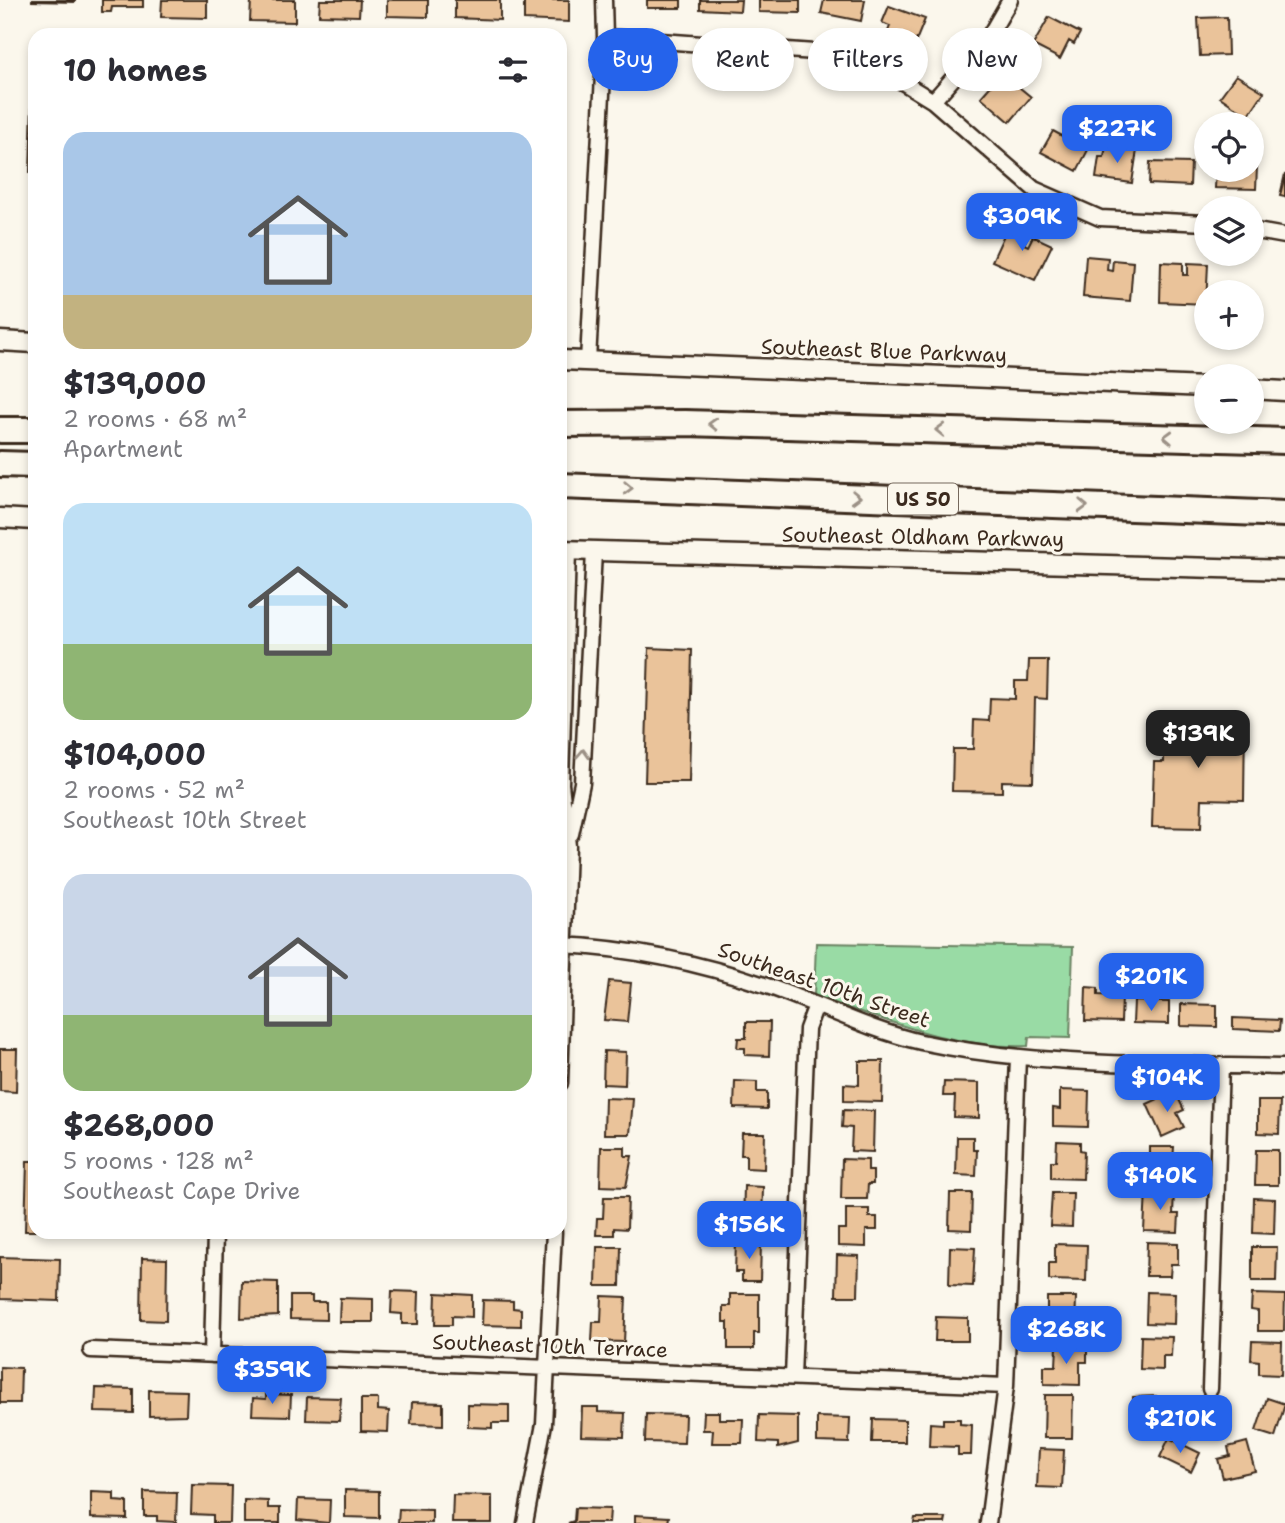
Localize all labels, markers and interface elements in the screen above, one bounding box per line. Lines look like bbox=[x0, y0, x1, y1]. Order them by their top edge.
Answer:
chip: Buy bbox=[588, 28, 678, 91]
chip: Rent bbox=[692, 28, 794, 91]
chip: Filters bbox=[808, 28, 928, 91]
chip: New bbox=[942, 28, 1042, 91]
text: 10 homes bbox=[63, 50, 208, 91]
icon: filters bbox=[494, 51, 532, 89]
pin: $227K bbox=[1068, 106, 1166, 165]
map controls bbox=[1194, 112, 1264, 434]
button: locate bbox=[1194, 112, 1264, 182]
text: $227K bbox=[1078, 113, 1156, 143]
icon: home bbox=[235, 177, 361, 303]
pin: $309K bbox=[973, 194, 1071, 253]
button: layers bbox=[1194, 196, 1264, 266]
text: $309K bbox=[982, 201, 1062, 231]
button: + bbox=[1194, 280, 1264, 350]
street label: Southeast Blue Parkway bbox=[760, 333, 1008, 369]
text: $139,000 bbox=[63, 363, 206, 404]
button: − bbox=[1194, 364, 1264, 434]
text: 2 rooms · 68 m² bbox=[63, 404, 247, 434]
one-way arrow bbox=[707, 416, 718, 431]
one-way arrow bbox=[935, 423, 946, 438]
one-way arrow bbox=[1162, 429, 1173, 444]
text: Apartment bbox=[63, 434, 183, 464]
one-way arrow bbox=[623, 481, 634, 496]
road number: US 50 bbox=[888, 484, 958, 514]
one-way arrow bbox=[850, 489, 861, 504]
one-way arrow bbox=[1078, 498, 1089, 513]
street label: Southeast Oldham Parkway bbox=[782, 521, 1064, 553]
icon: home bbox=[235, 548, 361, 674]
pin: $139K bbox=[1149, 710, 1247, 770]
text: $139K bbox=[1162, 718, 1234, 748]
text: $104,000 bbox=[63, 734, 206, 775]
one-way arrow bbox=[576, 749, 591, 760]
text: 2 rooms · 52 m² bbox=[63, 775, 245, 805]
text: Southeast 10th Street bbox=[63, 805, 307, 835]
icon: home bbox=[235, 919, 361, 1045]
street label: Southeast 10th Street bbox=[714, 936, 934, 1034]
pin: $201K bbox=[1102, 954, 1200, 1013]
text: $201K bbox=[1115, 961, 1187, 991]
pin: $104K bbox=[1118, 1054, 1216, 1114]
text: $104K bbox=[1131, 1062, 1203, 1092]
text: $268,000 bbox=[63, 1105, 214, 1146]
text: 5 rooms · 128 m² bbox=[63, 1146, 254, 1176]
pin: $140K bbox=[1111, 1152, 1209, 1212]
text: $140K bbox=[1124, 1160, 1196, 1190]
text: Southeast Cape Drive bbox=[63, 1176, 301, 1206]
pin: $156K bbox=[700, 1202, 798, 1261]
text: $156K bbox=[713, 1209, 785, 1239]
pin: $268K bbox=[1017, 1306, 1115, 1366]
text: $268K bbox=[1027, 1314, 1105, 1344]
street label: Southeast 10th Terrace bbox=[432, 1328, 668, 1364]
pin: $359K bbox=[223, 1346, 321, 1406]
text: $359K bbox=[233, 1354, 311, 1384]
pin: $210K bbox=[1131, 1396, 1229, 1455]
text: $210K bbox=[1144, 1403, 1216, 1433]

